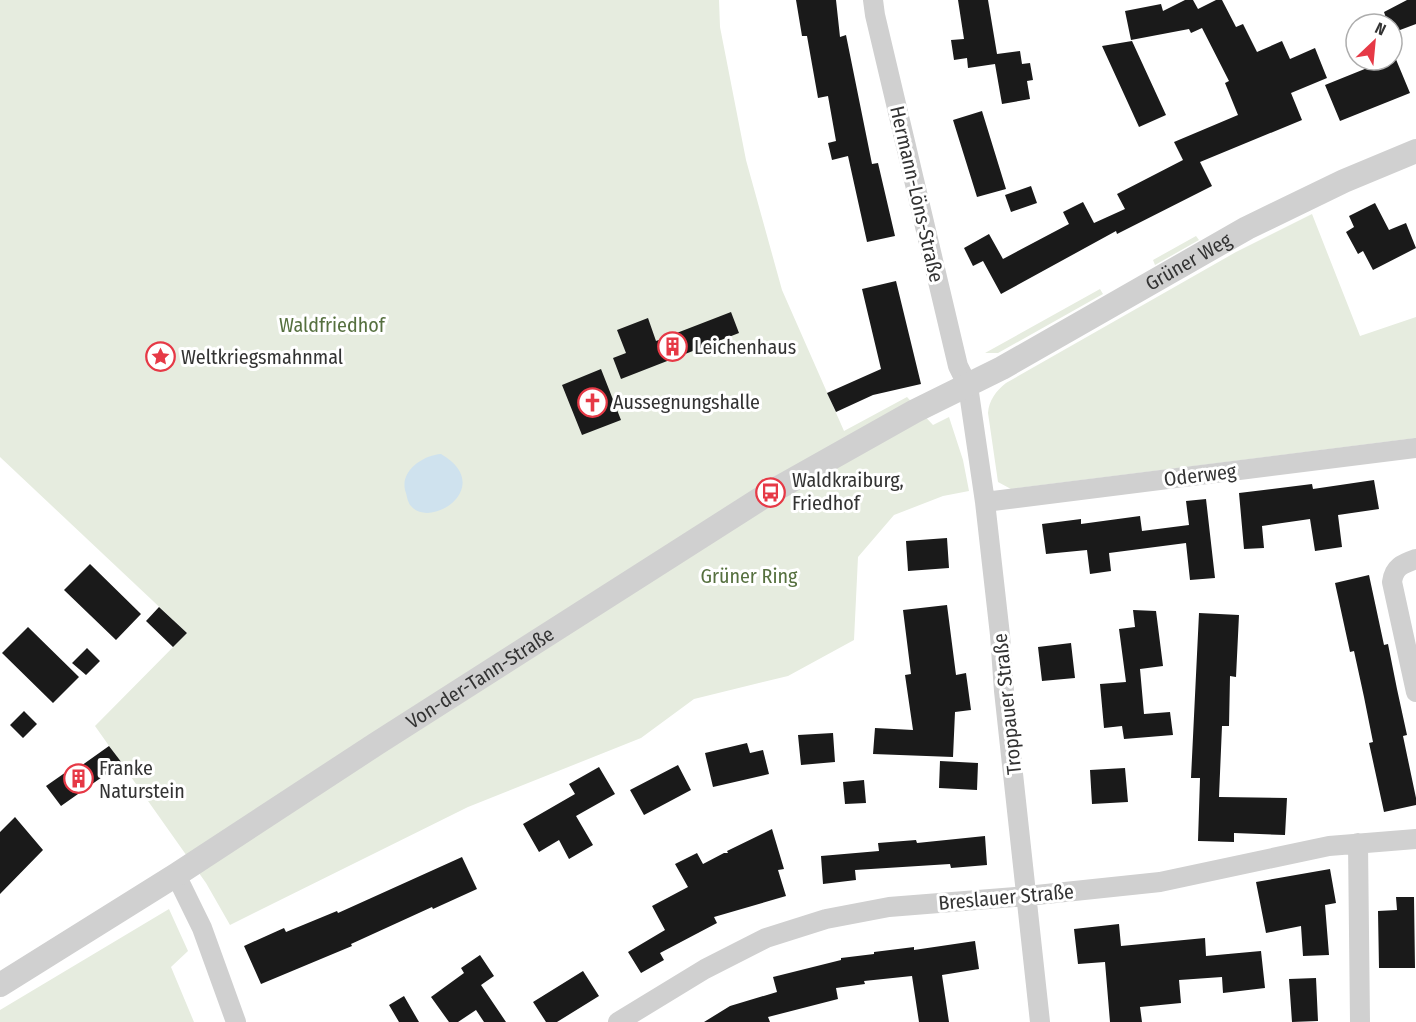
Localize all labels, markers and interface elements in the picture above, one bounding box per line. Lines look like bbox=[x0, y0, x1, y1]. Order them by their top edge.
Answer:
north arrow bbox=[1344, 12, 1404, 72]
text: N bbox=[1372, 18, 1389, 40]
street label: Hermann-Löns-Straße bbox=[885, 103, 949, 285]
street label: Grüner Weg bbox=[1141, 227, 1236, 296]
park label: Waldfriedhof bbox=[279, 313, 387, 337]
building icon: Leichenhaus bbox=[657, 331, 689, 363]
place label: Leichenhaus bbox=[694, 335, 796, 359]
place icon: Weltkriegsmahnmal bbox=[144, 341, 176, 373]
place label: Weltkriegsmahnmal bbox=[181, 345, 343, 369]
church icon: Aussegnungshalle bbox=[576, 386, 608, 418]
place label: Aussegnungshalle bbox=[613, 390, 760, 414]
street label: Oderweg bbox=[1163, 459, 1238, 491]
place label: Waldkraiburg, Friedhof bbox=[792, 468, 904, 515]
bus stop icon: Waldkraiburg, Friedhof bbox=[755, 476, 787, 508]
park label: Grüner Ring bbox=[701, 564, 798, 588]
street label: Von-der-Tann-Straße bbox=[402, 622, 558, 734]
street label: Troppauer Straße bbox=[988, 632, 1026, 776]
place label: Franke Naturstein bbox=[99, 756, 185, 803]
building icon: Franke Naturstein bbox=[62, 763, 94, 795]
street label: Breslauer Straße bbox=[937, 879, 1075, 915]

